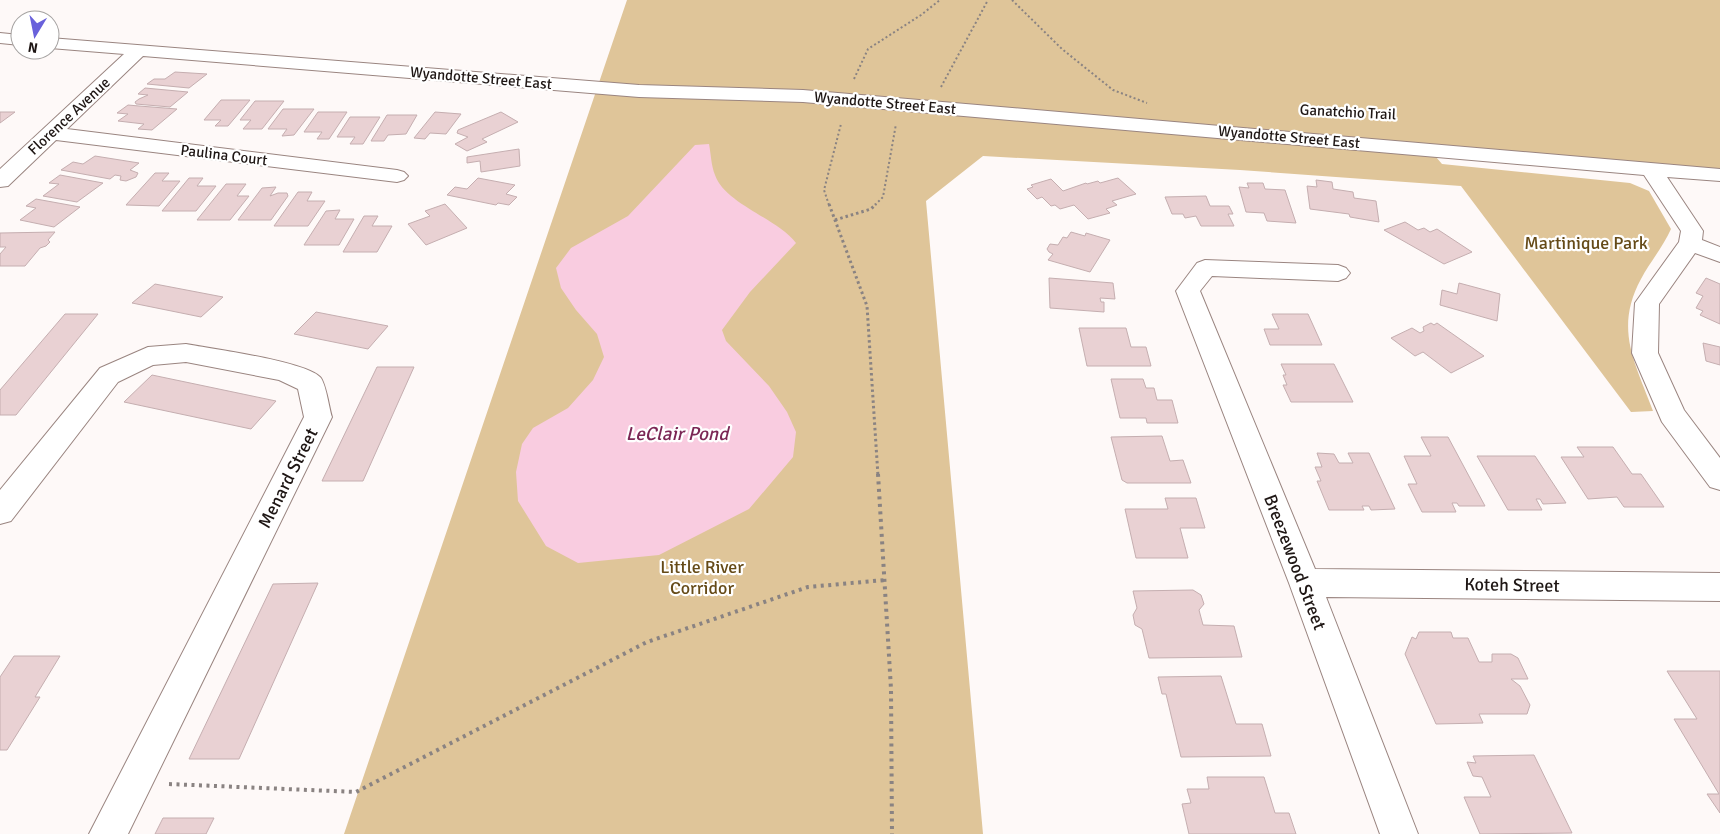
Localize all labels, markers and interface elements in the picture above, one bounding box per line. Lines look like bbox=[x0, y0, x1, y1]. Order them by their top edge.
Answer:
north arrow bbox=[10, 10, 60, 60]
text: N bbox=[27, 38, 39, 57]
street label: Wyandotte Street East bbox=[409, 63, 553, 93]
street label: Florence Avenue bbox=[24, 73, 114, 159]
street label: Wyandotte Street East bbox=[813, 88, 957, 118]
street label: Ganatchio Trail bbox=[1299, 100, 1397, 124]
street label: Wyandotte Street East bbox=[1217, 122, 1361, 152]
street label: Paulina Court bbox=[179, 141, 269, 169]
park label: Martinique Park bbox=[1524, 232, 1648, 254]
water label: LeClair Pond bbox=[626, 422, 730, 446]
street label: Menard Street bbox=[253, 424, 323, 532]
street label: Breezewood Street bbox=[1259, 491, 1331, 633]
park label: Little River Corridor bbox=[660, 556, 744, 599]
street label: Koteh Street bbox=[1464, 573, 1560, 597]

